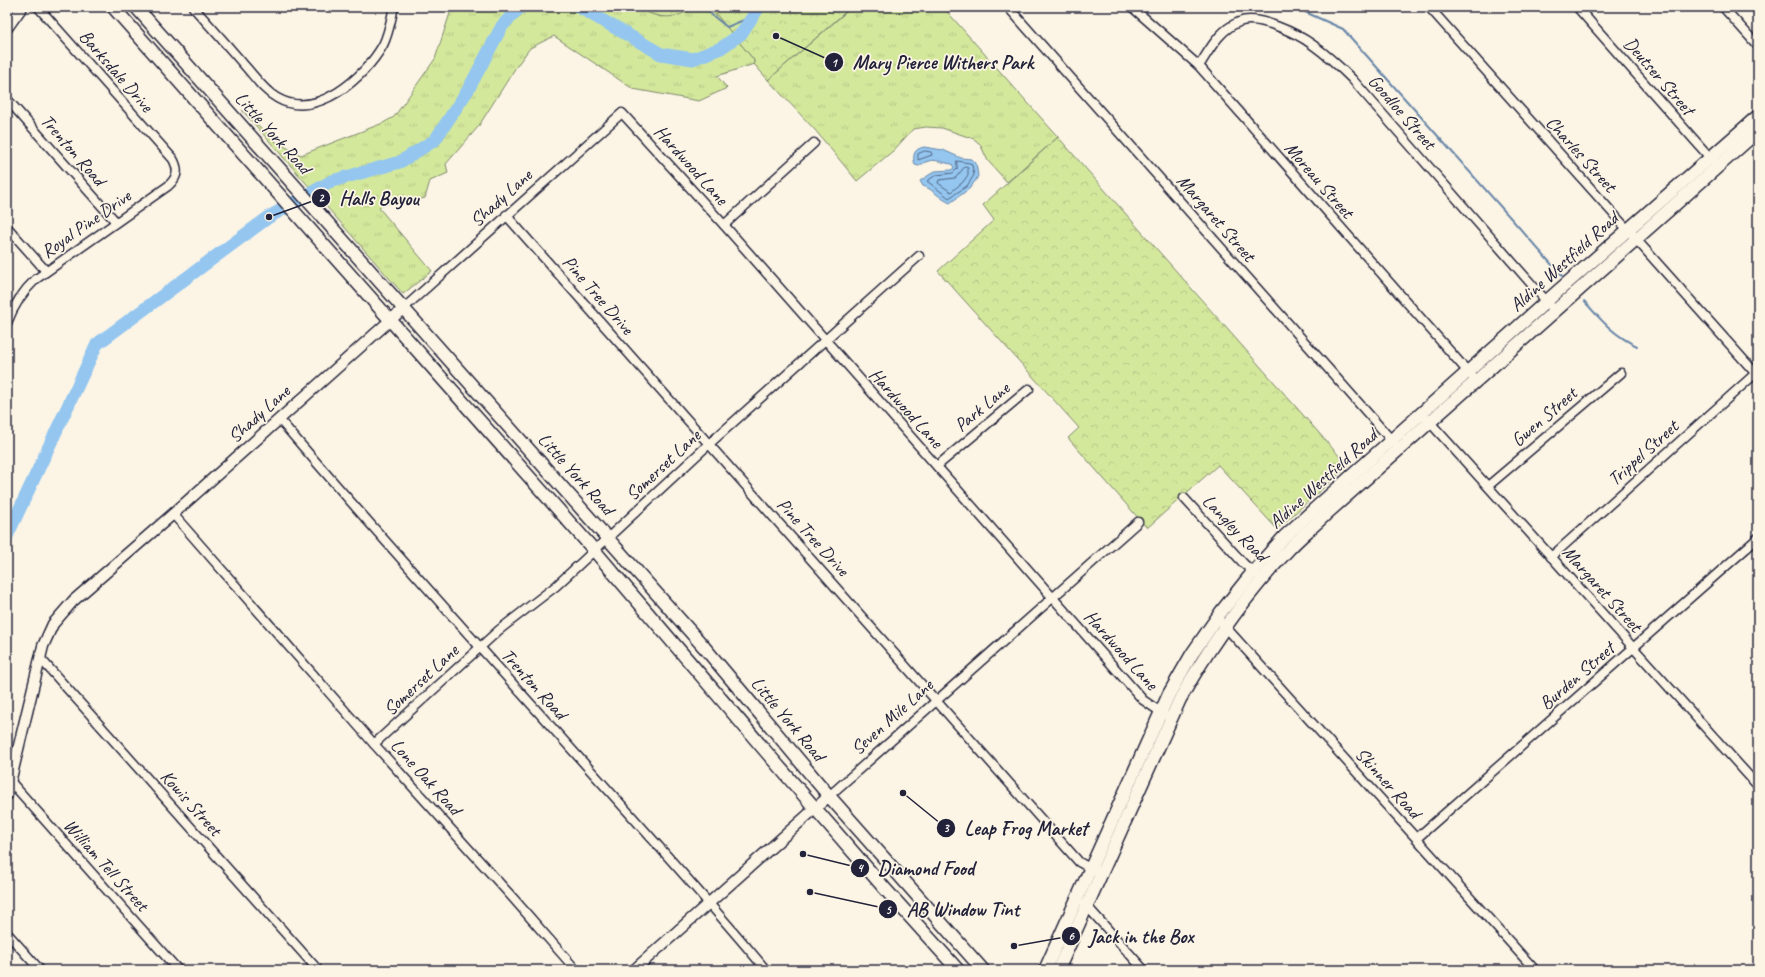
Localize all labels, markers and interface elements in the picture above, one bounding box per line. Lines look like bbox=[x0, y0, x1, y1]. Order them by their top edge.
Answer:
street label: Barksdale Drive bbox=[74, 25, 160, 119]
street label: Deutser Street bbox=[1618, 32, 1701, 122]
callout: Mary Pierce Withers Park bbox=[824, 46, 1042, 78]
text: Mary Pierce Withers Park bbox=[853, 50, 1036, 76]
text: 1 bbox=[831, 55, 838, 71]
street label: Goodloe Street bbox=[1363, 69, 1442, 156]
street label: Little York Road bbox=[230, 87, 318, 181]
street label: Trenton Road bbox=[35, 109, 113, 194]
street label: Charles Street bbox=[1540, 111, 1623, 198]
street label: Hardwood Lane bbox=[649, 120, 735, 211]
street label: Moreau Street bbox=[1279, 137, 1360, 225]
street label: Shady Lane bbox=[465, 163, 539, 232]
street label: Margaret Street bbox=[1171, 169, 1262, 268]
callout: Halls Bayou bbox=[311, 182, 427, 214]
street label: Royal Pine Drive bbox=[36, 183, 137, 264]
text: Halls Bayou bbox=[339, 186, 420, 211]
text: 2 bbox=[318, 190, 325, 206]
street label: Aldine Westfield Road bbox=[1505, 205, 1626, 317]
street label: Pine Tree Drive bbox=[557, 250, 640, 341]
street label: Hardwood Lane bbox=[864, 363, 950, 454]
street label: Park Lane bbox=[949, 376, 1016, 437]
street label: Shady Lane bbox=[223, 379, 297, 448]
street label: Gwen Street bbox=[1506, 381, 1583, 452]
street label: Trippel Street bbox=[1603, 414, 1685, 491]
street label: Aldine Westfield Road bbox=[1264, 422, 1385, 534]
street label: Somerset Lane bbox=[620, 423, 707, 506]
street label: Little York Road bbox=[533, 428, 621, 522]
street label: Langley Road bbox=[1197, 489, 1275, 569]
street label: Pine Tree Drive bbox=[772, 493, 856, 583]
street label: Margaret Street bbox=[1557, 541, 1648, 638]
street label: Hardwood Lane bbox=[1079, 605, 1165, 696]
street label: Burden Street bbox=[1534, 635, 1622, 715]
street label: Somerset Lane bbox=[378, 638, 465, 721]
street label: Trenton Road bbox=[496, 643, 575, 727]
street label: Little York Road bbox=[746, 672, 832, 768]
street label: Seven Mile Lane bbox=[846, 673, 939, 760]
street label: Lone Oak Road bbox=[385, 734, 468, 822]
street label: Skinner Road bbox=[1350, 743, 1428, 826]
street label: Kowis Street bbox=[155, 765, 228, 842]
callout: Leap Frog Market bbox=[936, 812, 1095, 844]
street label: William Tell Street bbox=[58, 814, 155, 917]
text: Leap Frog Market bbox=[965, 816, 1091, 841]
text: 3 bbox=[943, 820, 950, 836]
callout: Diamond Food bbox=[850, 852, 983, 884]
text: Diamond Food bbox=[878, 856, 978, 881]
text: 4 bbox=[857, 860, 864, 876]
callout: AB Window Tint bbox=[878, 893, 1027, 925]
text: AB Window Tint bbox=[907, 897, 1022, 922]
text: 5 bbox=[885, 902, 892, 918]
callout: Jack in the Box bbox=[1061, 920, 1201, 952]
text: Jack in the Box bbox=[1087, 924, 1195, 949]
text: 6 bbox=[1068, 928, 1075, 944]

